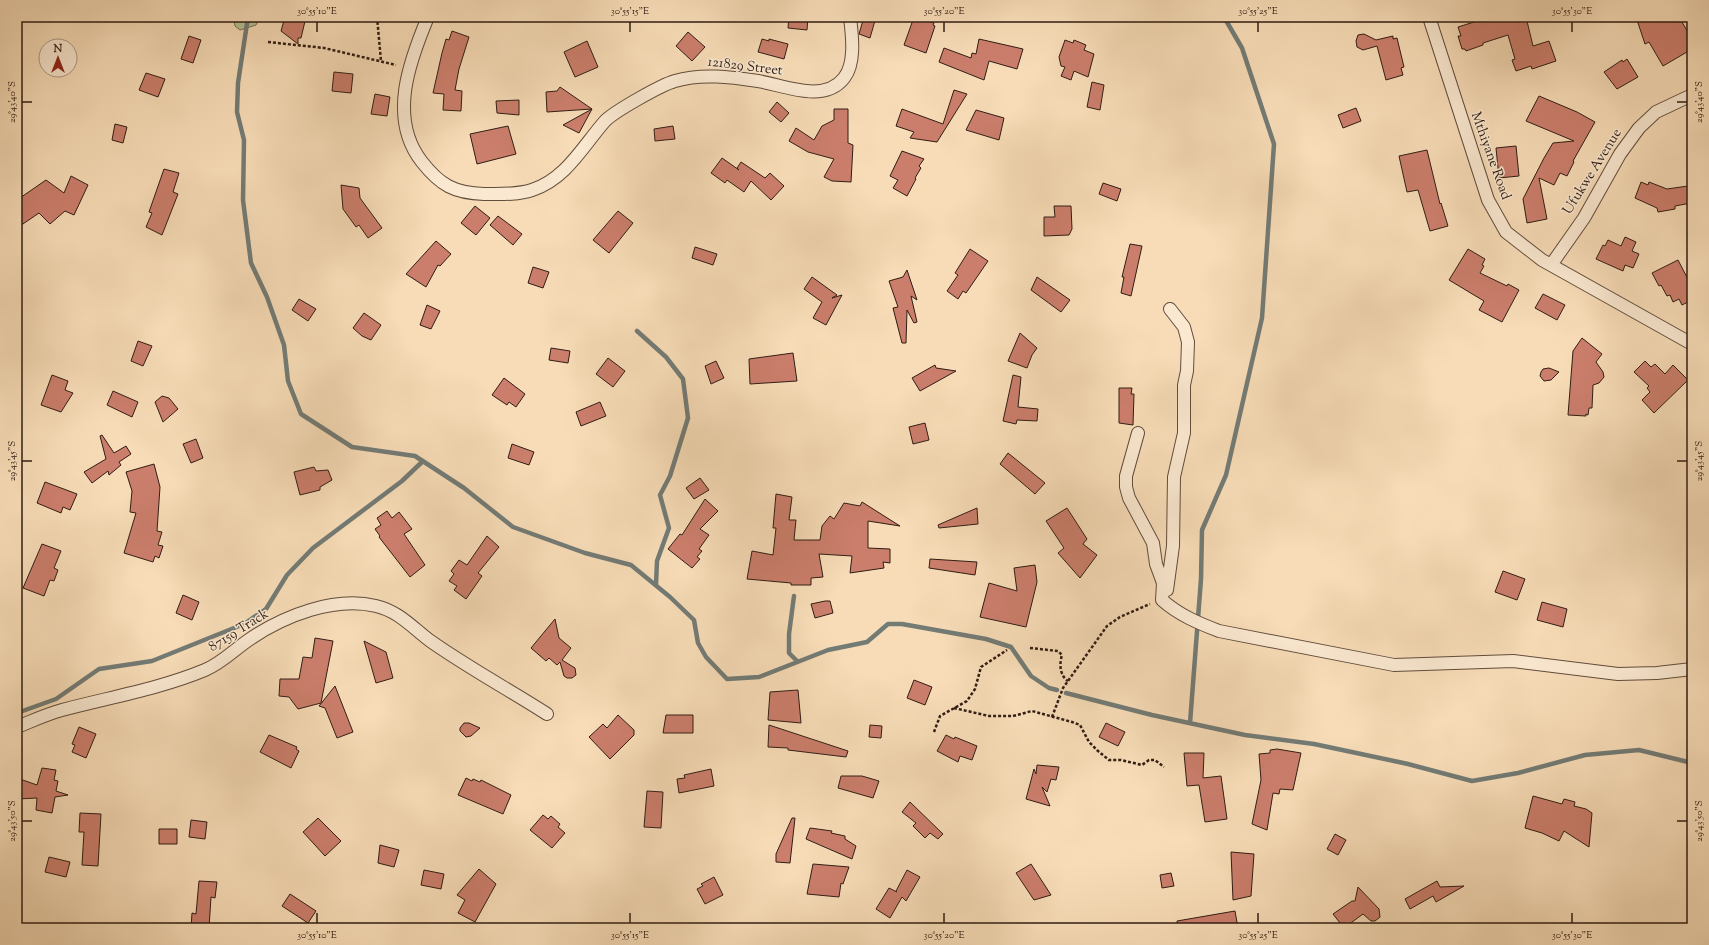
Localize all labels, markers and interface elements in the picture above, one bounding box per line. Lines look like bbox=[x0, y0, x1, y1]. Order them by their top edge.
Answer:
text: 30°55'10"E bbox=[297, 4, 337, 19]
text: 30°55'15"E bbox=[611, 4, 649, 19]
text: 30°55'20"E bbox=[923, 4, 965, 19]
text: 30°55'25"E bbox=[1238, 4, 1278, 19]
text: 30°55'30"E bbox=[1552, 4, 1592, 19]
north arrow bbox=[38, 38, 78, 78]
text: N bbox=[53, 41, 63, 57]
street label: 121829 Street bbox=[706, 52, 784, 82]
text: 29°43'40"S bbox=[5, 81, 20, 123]
text: 29°43'40"S bbox=[1692, 81, 1707, 123]
street label: Mthiyane Road bbox=[1465, 109, 1515, 203]
street label: Ufukwe Avenue bbox=[1559, 125, 1627, 219]
text: 29°43'45"S bbox=[5, 441, 20, 481]
text: 29°43'45"S bbox=[1692, 441, 1707, 481]
street label: 87159 Track bbox=[205, 604, 273, 657]
text: 29°43'50"S bbox=[5, 800, 20, 842]
text: 29°43'50"S bbox=[1692, 800, 1707, 842]
text: 30°55'10"E bbox=[297, 928, 337, 943]
text: 30°55'15"E bbox=[611, 928, 649, 943]
text: 30°55'20"E bbox=[923, 928, 965, 943]
text: 30°55'25"E bbox=[1238, 928, 1278, 943]
text: 30°55'30"E bbox=[1552, 928, 1592, 943]

